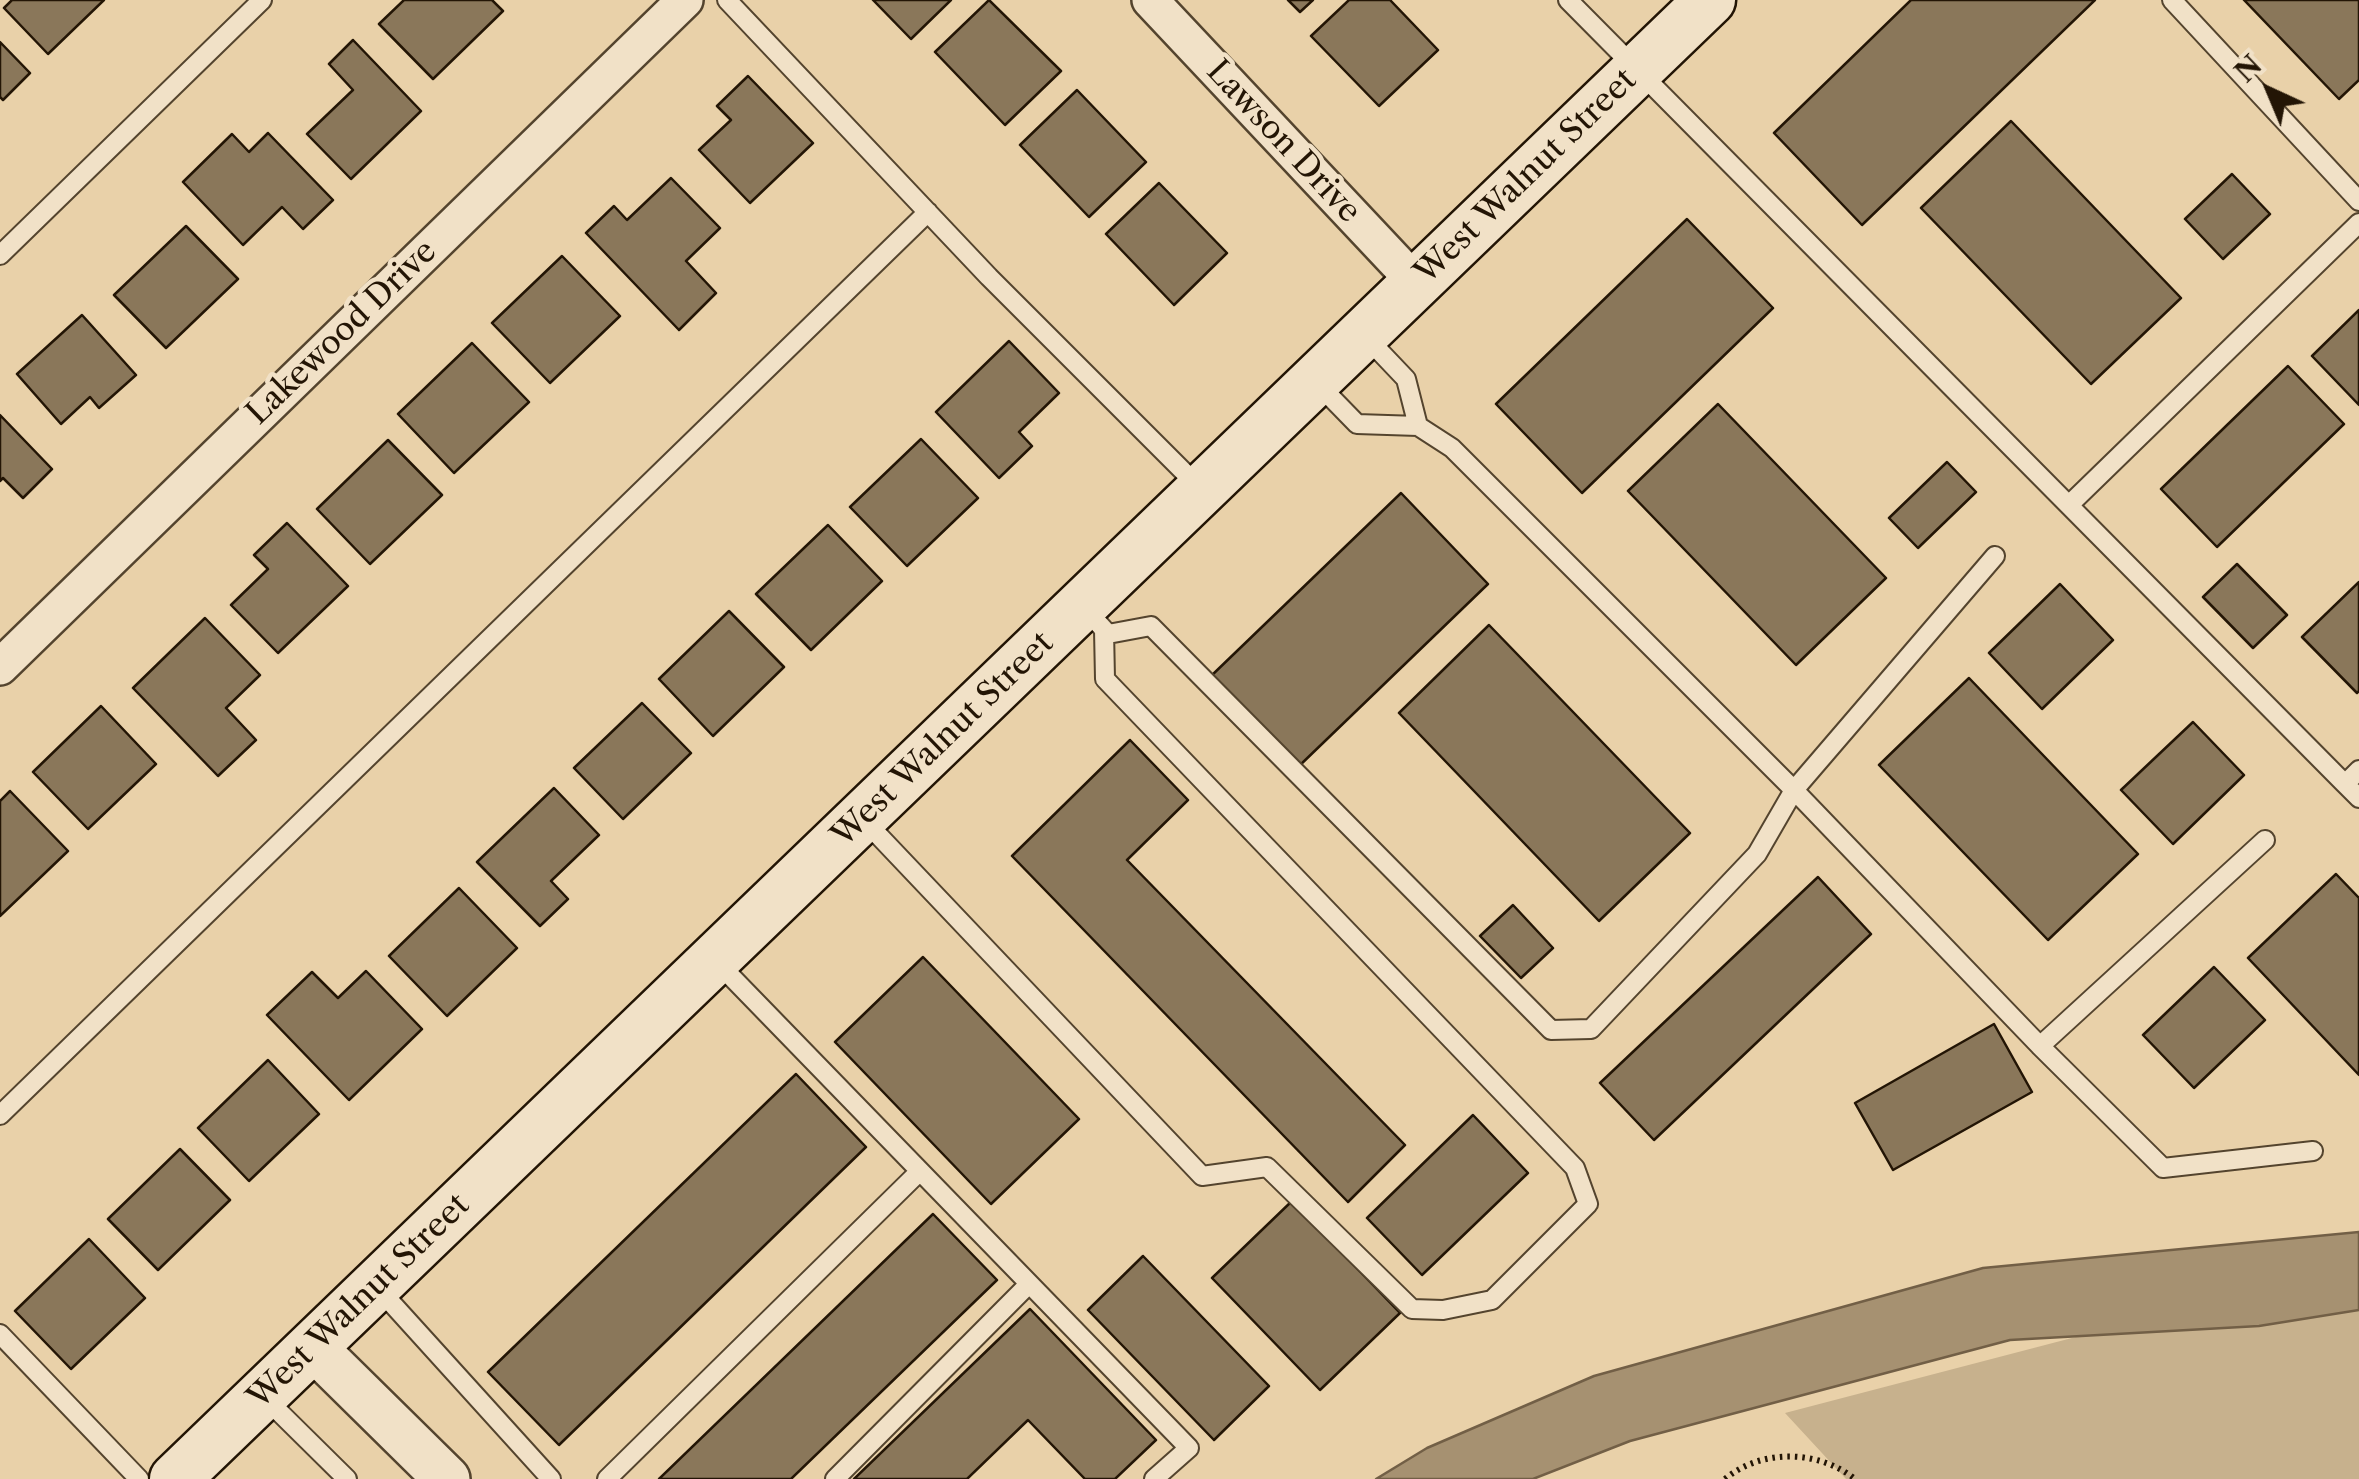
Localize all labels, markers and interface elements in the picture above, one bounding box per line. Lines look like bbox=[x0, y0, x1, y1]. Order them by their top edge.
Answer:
north arrow bbox=[2219, 40, 2319, 140]
text: N bbox=[2228, 48, 2269, 89]
street label: Lawson Drive bbox=[1198, 53, 1368, 231]
street label: West Walnut Street bbox=[1407, 62, 1645, 292]
street label: Lakewood Drive bbox=[239, 233, 445, 433]
street label: West Walnut Street bbox=[824, 625, 1062, 855]
street label: West Walnut Street bbox=[240, 1187, 478, 1417]

